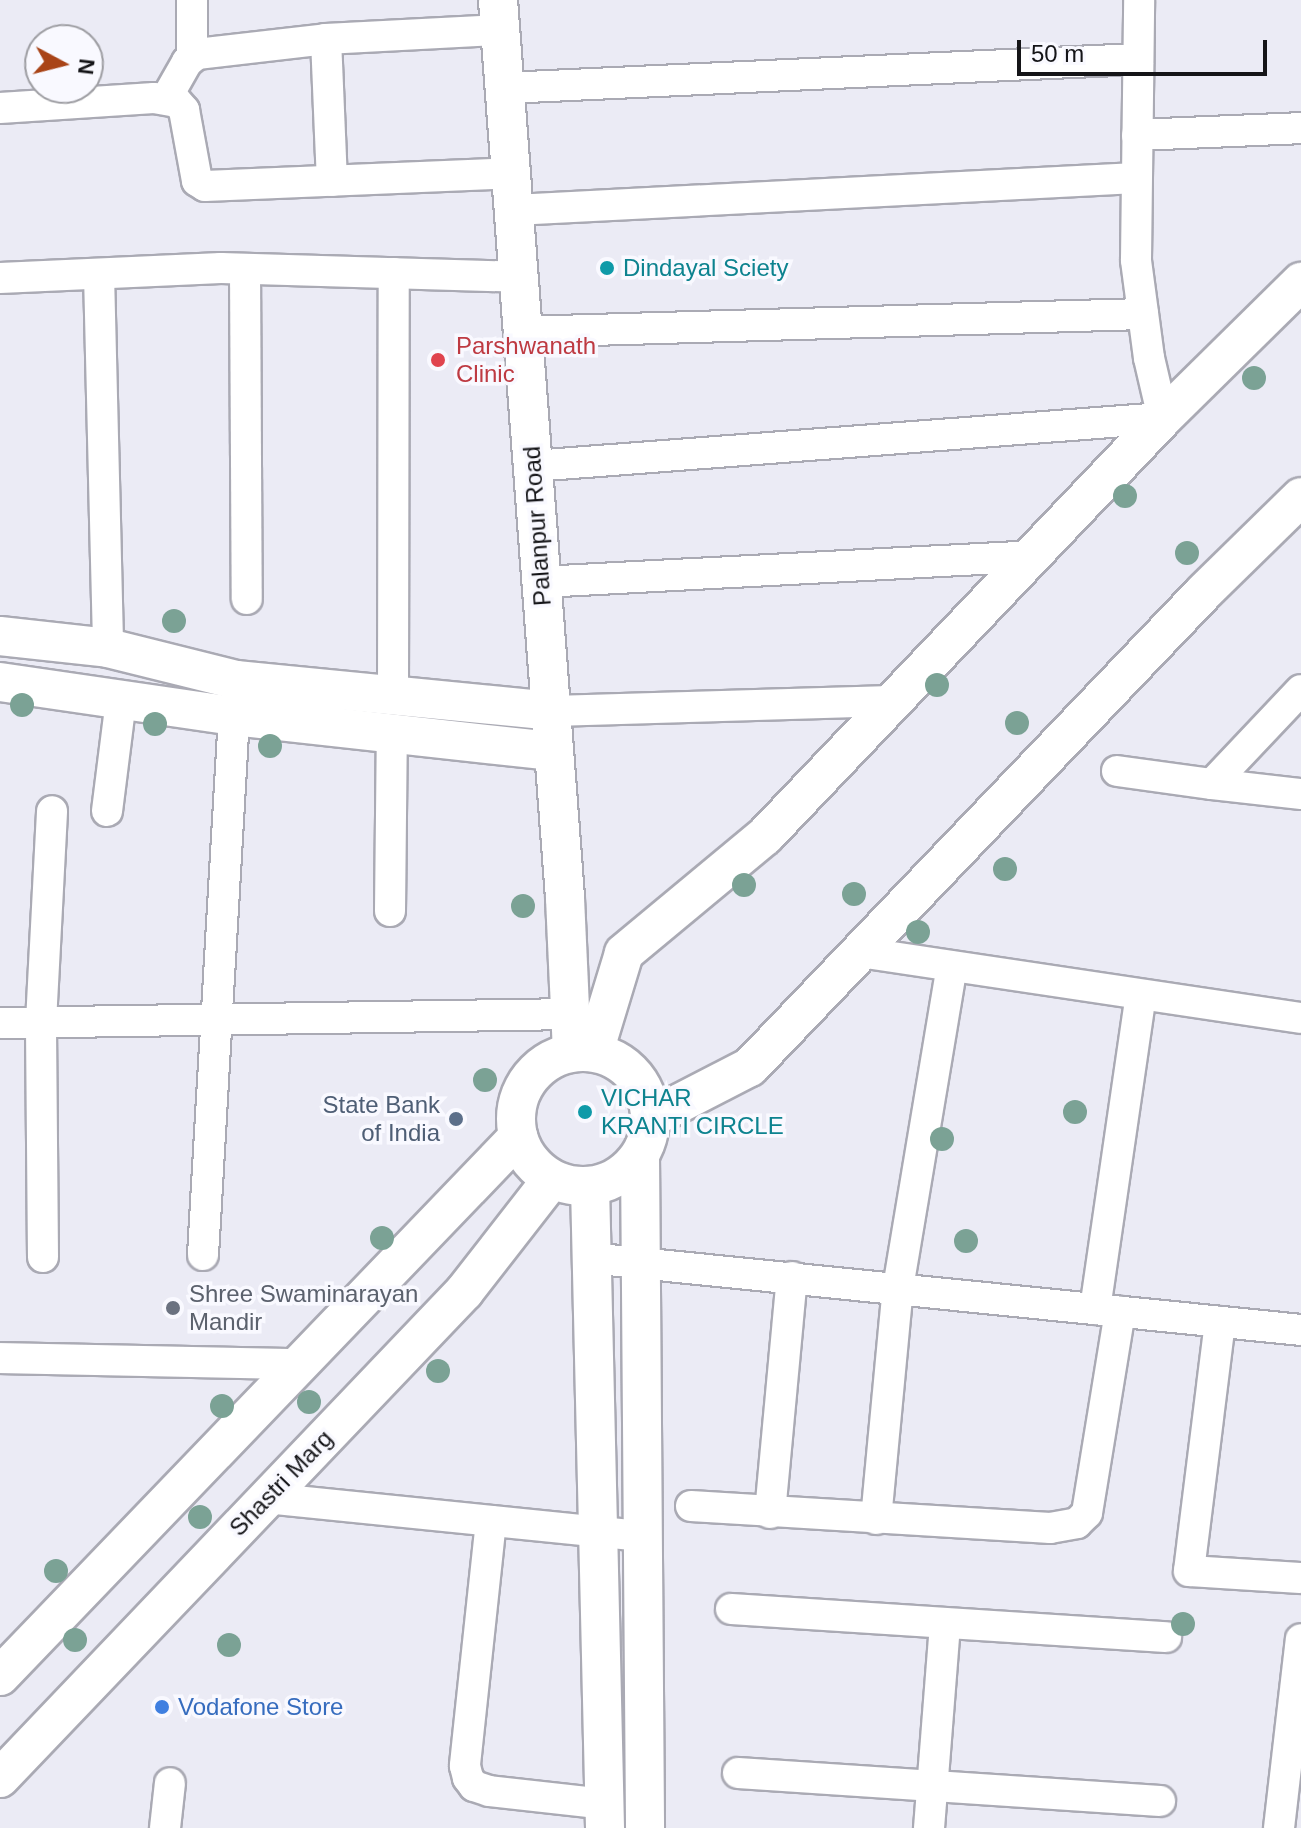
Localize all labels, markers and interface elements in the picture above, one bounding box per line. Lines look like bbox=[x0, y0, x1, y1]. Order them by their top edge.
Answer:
north arrow bbox=[24, 24, 104, 104]
scale bar bbox=[1021, 24, 1271, 74]
text: 50 m bbox=[1031, 40, 1084, 67]
text: N bbox=[73, 57, 100, 76]
place label: Dindayal Sciety bbox=[623, 254, 788, 282]
marker: Dindayal Sciety bbox=[598, 259, 616, 277]
place label: Parshwanath Clinic bbox=[456, 332, 596, 388]
marker: Parshwanath Clinic bbox=[427, 349, 449, 371]
street label: Palanpur Road bbox=[517, 445, 557, 607]
place label: VICHAR KRANTI CIRCLE bbox=[601, 1084, 784, 1140]
place label: State Bank of India bbox=[323, 1091, 440, 1147]
marker: VICHAR KRANTI CIRCLE bbox=[576, 1103, 594, 1121]
marker: State Bank of India bbox=[447, 1110, 465, 1128]
place label: Shree Swaminarayan Mandir bbox=[189, 1280, 418, 1336]
marker: Shree Swaminarayan Mandir bbox=[164, 1299, 182, 1317]
street label: Shastri Marg bbox=[223, 1424, 339, 1542]
place label: Vodafone Store bbox=[178, 1693, 343, 1721]
marker: Vodafone Store bbox=[153, 1698, 171, 1716]

